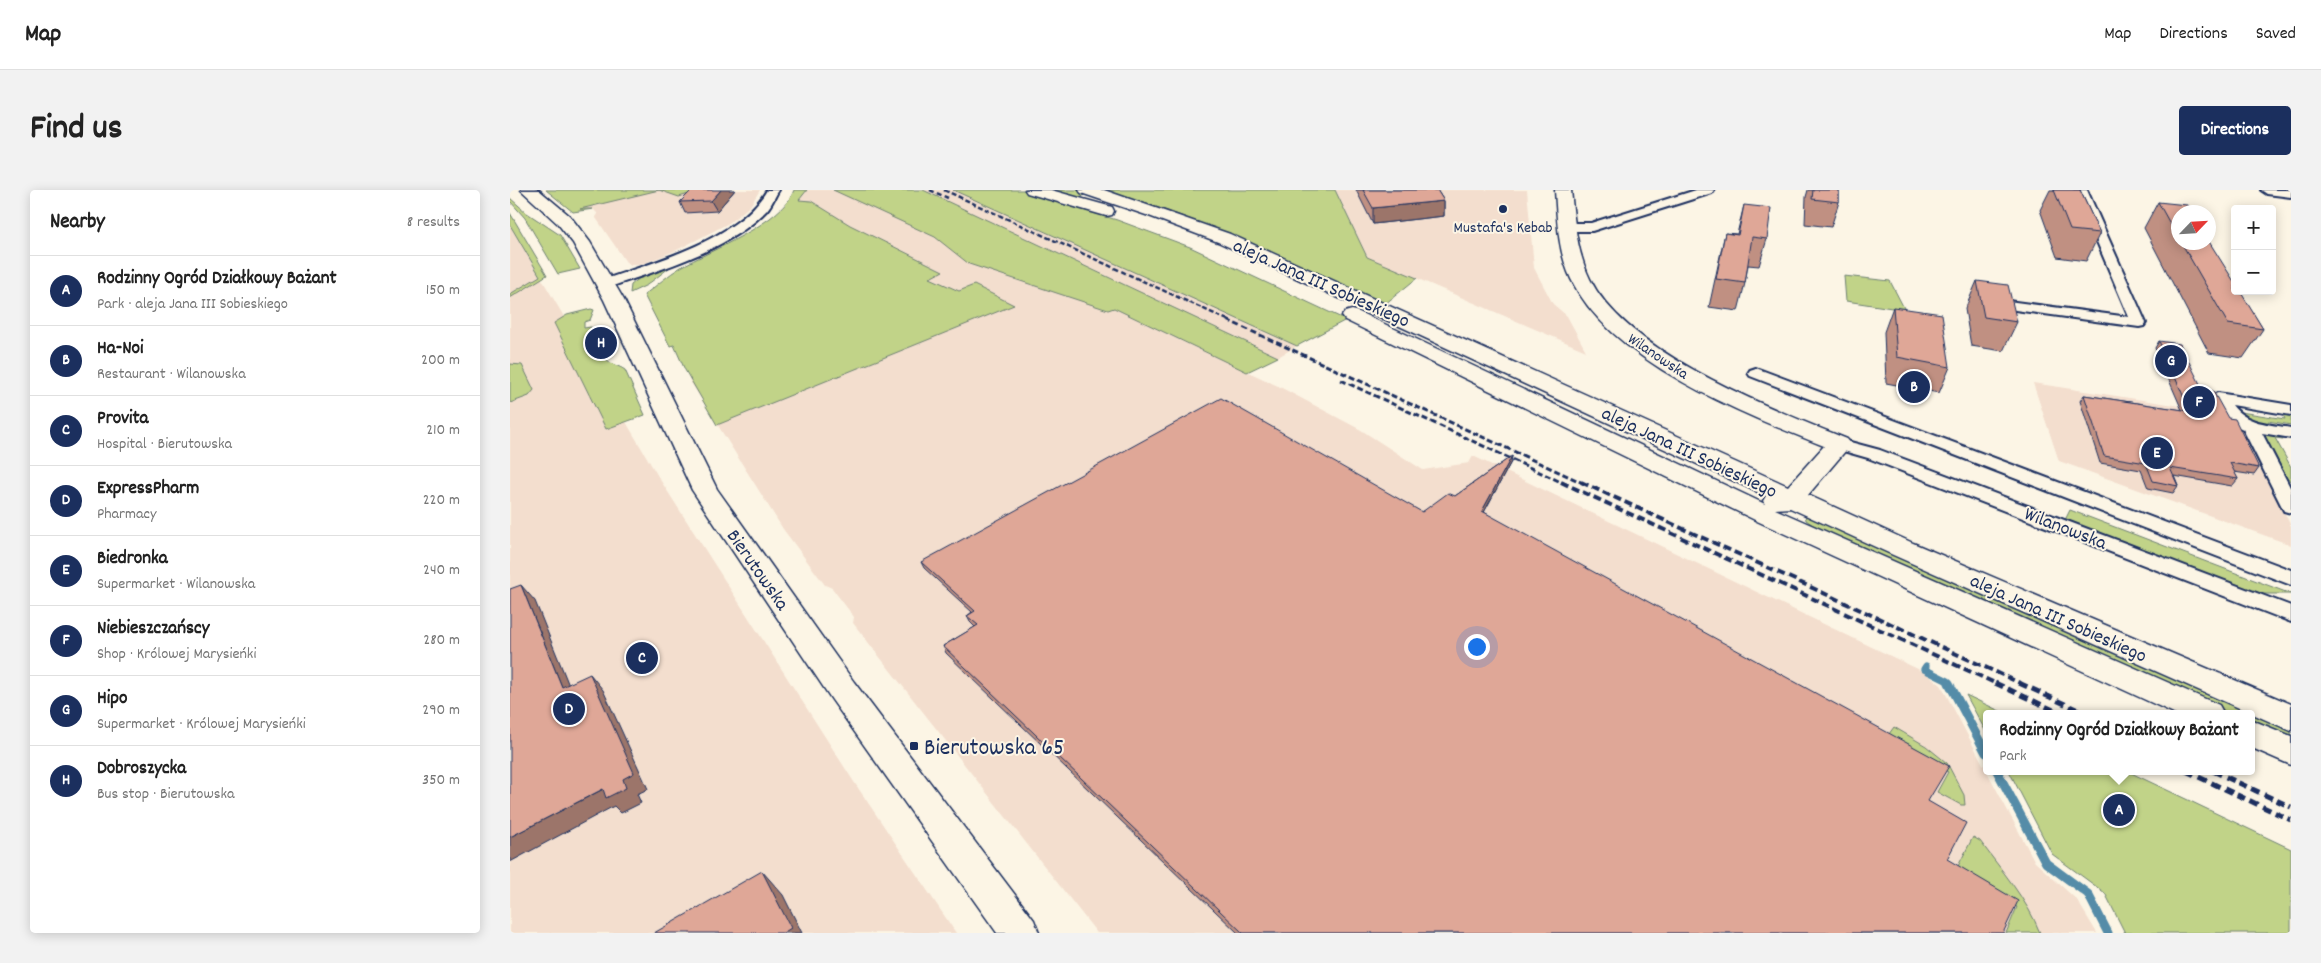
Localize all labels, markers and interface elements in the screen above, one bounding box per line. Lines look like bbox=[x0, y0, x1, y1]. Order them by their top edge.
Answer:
text: Map bbox=[25, 18, 61, 52]
text: Map bbox=[2104, 22, 2131, 47]
text: Directions bbox=[2159, 22, 2228, 47]
text: Saved bbox=[2256, 22, 2296, 47]
text: Find us bbox=[30, 105, 122, 155]
button: Directions bbox=[2179, 106, 2291, 155]
marker: Mustafa's Kebab bbox=[1497, 203, 1509, 215]
north arrow bbox=[2171, 205, 2216, 250]
map controls bbox=[2231, 205, 2276, 295]
button: + bbox=[2231, 205, 2276, 250]
text: Nearby bbox=[50, 208, 105, 238]
text: 8 results bbox=[407, 211, 460, 234]
place label: Mustafa's Kebab bbox=[1454, 217, 1553, 240]
street label: aleja Jana III Sobieskiego bbox=[1228, 233, 1414, 336]
button: − bbox=[2231, 250, 2276, 295]
text: Rodzinny Ogród Działkowy Bażant bbox=[97, 266, 337, 293]
text: A bbox=[62, 279, 70, 302]
text: 150 m bbox=[426, 279, 460, 302]
text: Park · aleja Jana III Sobieskiego bbox=[97, 293, 288, 316]
pin: H bbox=[585, 324, 617, 362]
street label: Wilanowska bbox=[1623, 328, 1693, 386]
text: Ha-Noi bbox=[97, 336, 143, 363]
pin: G bbox=[2155, 342, 2187, 380]
text: B bbox=[62, 349, 70, 372]
text: 200 m bbox=[421, 349, 460, 372]
text: Restaurant · Wilanowska bbox=[97, 363, 246, 386]
pin: B bbox=[1898, 368, 1930, 406]
pin: F bbox=[2183, 383, 2215, 421]
street label: aleja Jana III Sobieskiego bbox=[1596, 401, 1781, 507]
text: Provita bbox=[97, 406, 148, 433]
text: C bbox=[62, 419, 70, 442]
text: 210 m bbox=[426, 419, 460, 442]
text: Hospital · Bierutowska bbox=[97, 433, 232, 456]
pin: E bbox=[2141, 434, 2173, 472]
text: ExpressPharm bbox=[97, 476, 199, 503]
text: D bbox=[62, 489, 70, 512]
text: 220 m bbox=[423, 489, 460, 512]
street label: Wilanowska bbox=[2020, 501, 2111, 559]
text: Pharmacy bbox=[97, 503, 156, 526]
street label: Bierutowska bbox=[718, 525, 795, 617]
text: Biedronka bbox=[97, 546, 168, 573]
text: E bbox=[62, 559, 70, 582]
text: 240 m bbox=[423, 559, 460, 582]
street label: aleja Jana III Sobieskiego bbox=[1965, 568, 2151, 671]
text: Supermarket · Wilanowska bbox=[97, 573, 255, 596]
text: Niebieszczańscy bbox=[97, 616, 209, 643]
text: F bbox=[62, 629, 70, 652]
text: 280 m bbox=[423, 629, 460, 652]
your location bbox=[1464, 634, 1490, 660]
pin: C bbox=[626, 639, 658, 677]
text: Shop · Królowej Marysieńki bbox=[97, 643, 256, 666]
text: Hipo bbox=[97, 686, 127, 713]
pin: D bbox=[553, 690, 585, 728]
text: G bbox=[62, 699, 70, 722]
text: 290 m bbox=[422, 699, 460, 722]
popup bbox=[1983, 710, 2255, 775]
text: Supermarket · Królowej Marysieńki bbox=[97, 713, 306, 736]
text: Rodzinny Ogród Działkowy Bażant bbox=[1999, 718, 2239, 745]
place label: Bierutowska 65 bbox=[924, 732, 1064, 766]
marker: Bierutowska 65 bbox=[908, 740, 920, 752]
text: Park bbox=[1999, 745, 2027, 768]
text: Dobroszycka bbox=[97, 756, 186, 783]
text: H bbox=[62, 769, 70, 792]
text: 350 m bbox=[422, 769, 460, 792]
text: Bus stop · Bierutowska bbox=[97, 783, 235, 806]
pin: A bbox=[2103, 791, 2135, 829]

